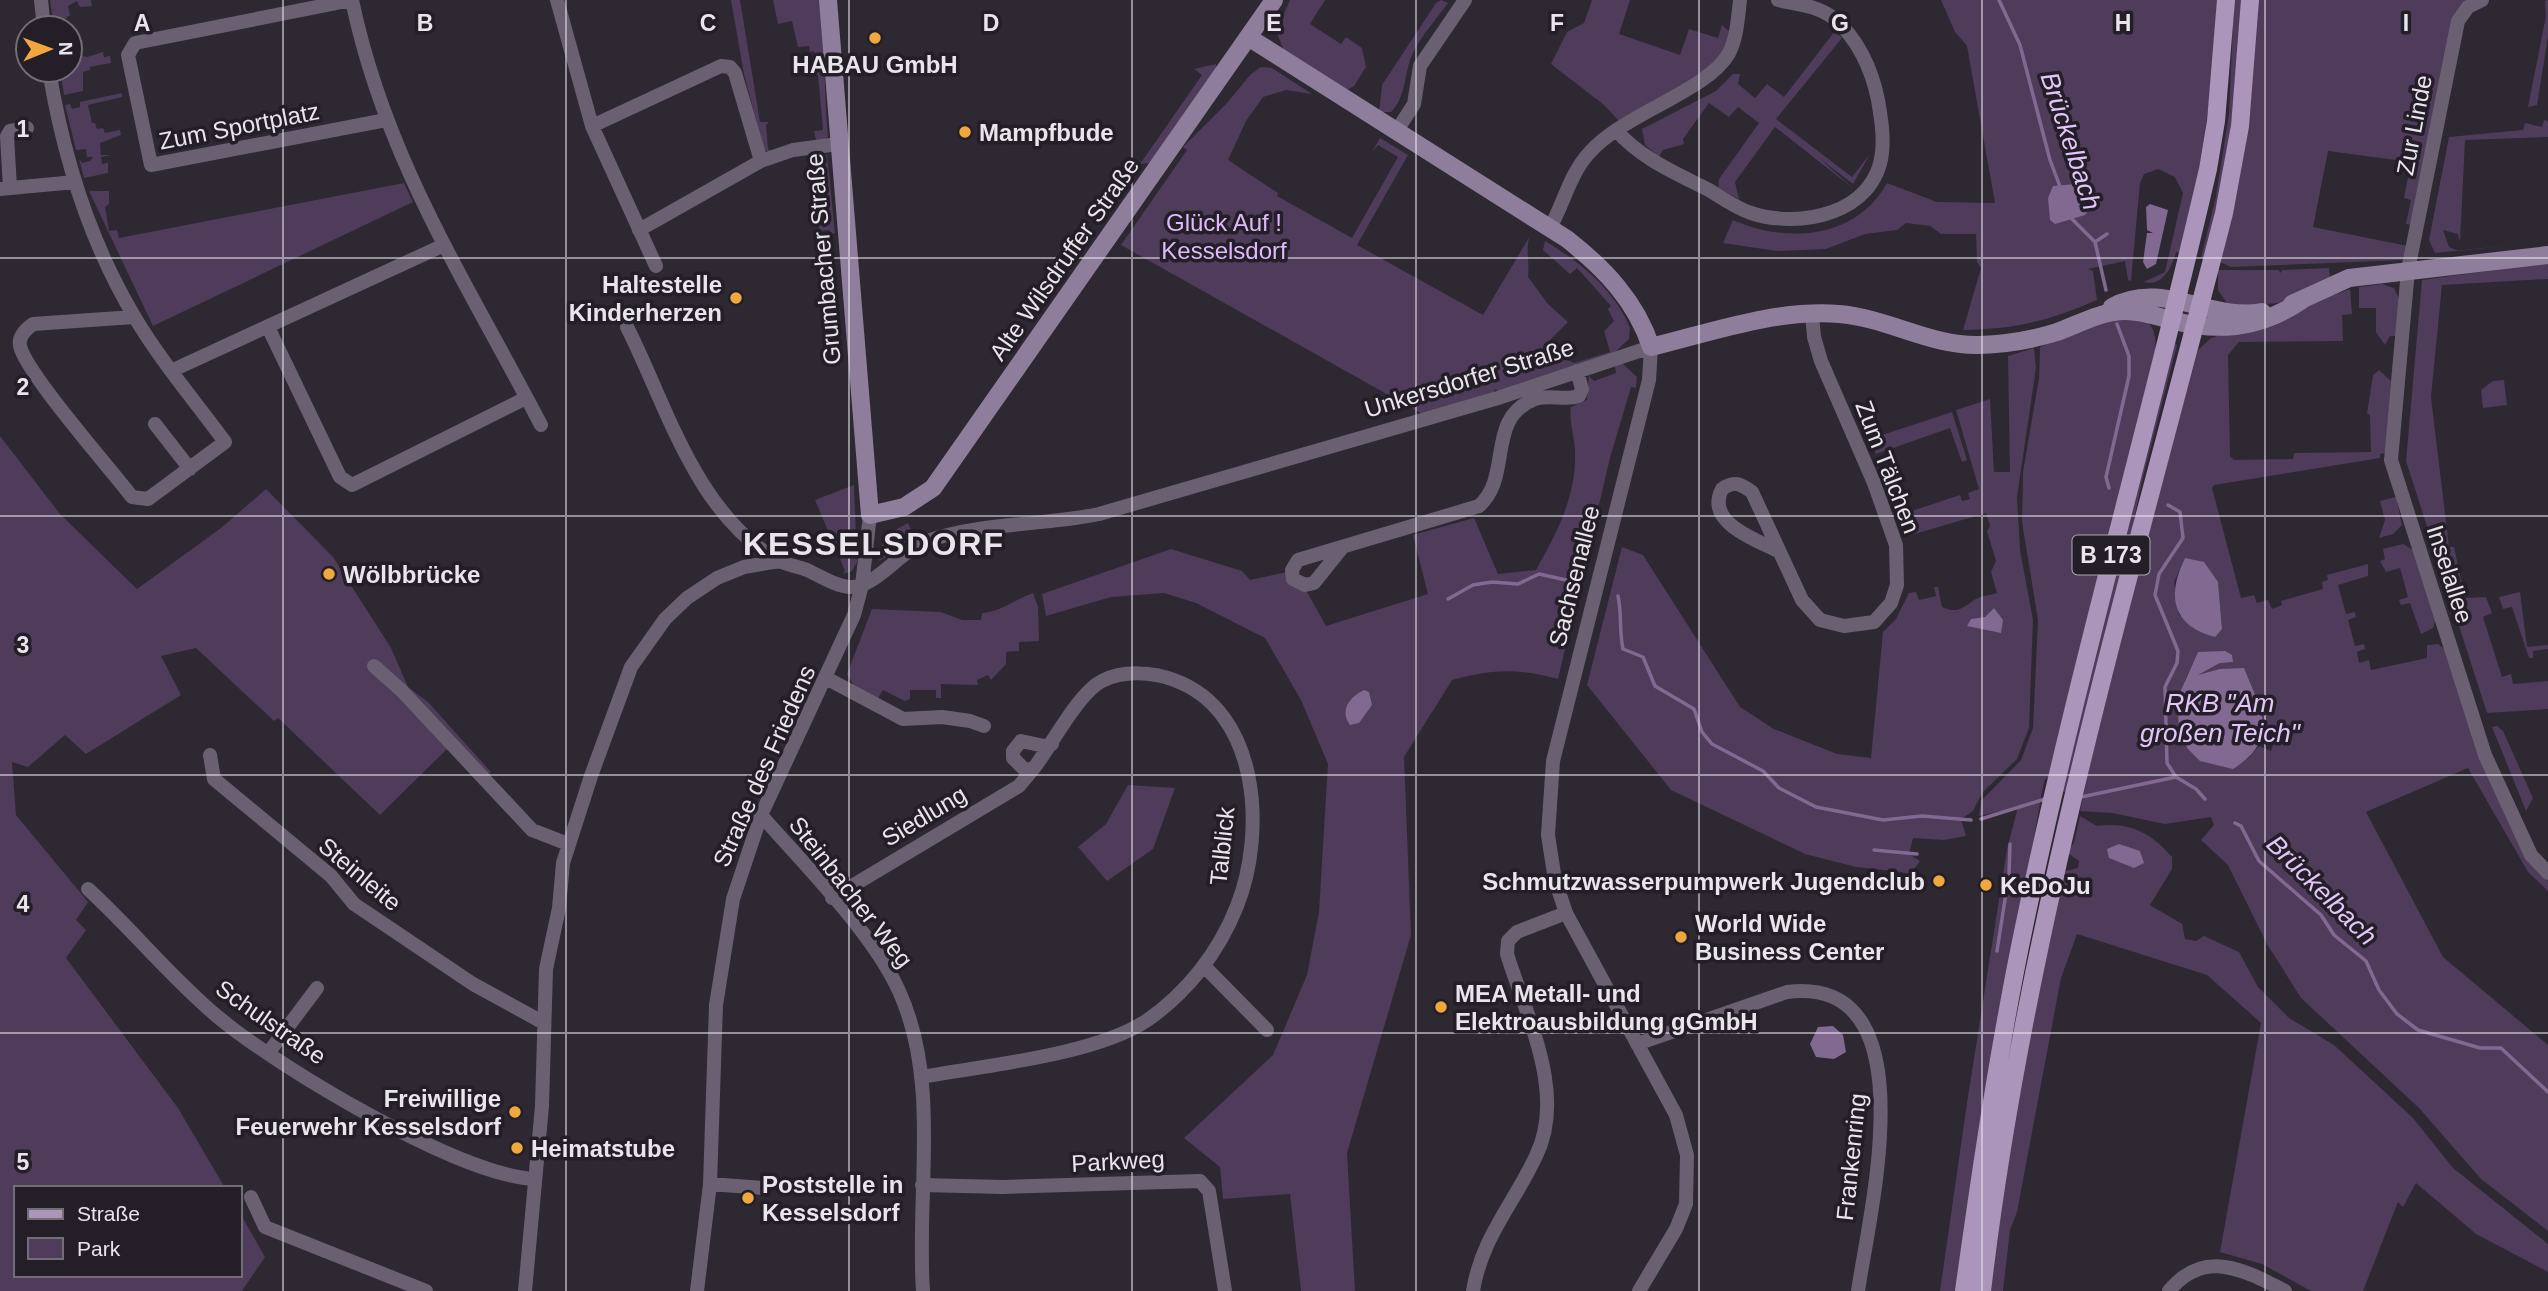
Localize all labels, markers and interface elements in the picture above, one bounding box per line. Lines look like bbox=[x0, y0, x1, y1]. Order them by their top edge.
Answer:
text: A bbox=[134, 10, 150, 36]
text: B bbox=[417, 10, 433, 36]
text: C bbox=[700, 10, 716, 36]
text: D bbox=[983, 10, 999, 36]
text: E bbox=[1266, 10, 1282, 36]
text: F bbox=[1550, 10, 1564, 36]
text: G bbox=[1831, 10, 1849, 36]
text: H bbox=[2115, 10, 2131, 36]
text: I bbox=[2403, 10, 2409, 36]
north arrow bbox=[14, 14, 84, 84]
marker: HABAU GmbH bbox=[867, 30, 883, 46]
text: N bbox=[55, 42, 76, 56]
place label: HABAU GmbH bbox=[792, 51, 958, 78]
water label: Brückelbach bbox=[2035, 68, 2107, 214]
street label: Zur Linde bbox=[2391, 73, 2437, 177]
street label: Zum Sportplatz bbox=[157, 97, 321, 155]
text: 1 bbox=[17, 116, 30, 142]
place label: Mampfbude bbox=[979, 119, 1114, 146]
marker: Mampfbude bbox=[957, 124, 973, 140]
street label: Grumbacher Straße bbox=[800, 152, 846, 366]
street label: Alte Wilsdruffer Straße bbox=[984, 153, 1144, 365]
park label: Glück Auf ! Kesselsdorf bbox=[1161, 209, 1287, 264]
place label: Haltestelle Kinderherzen bbox=[569, 271, 722, 326]
marker: Haltestelle Kinderherzen bbox=[728, 290, 744, 306]
street label: Unkersdorfer Straße bbox=[1361, 333, 1577, 423]
text: 2 bbox=[17, 374, 29, 400]
street label: Zum Tälchen bbox=[1850, 397, 1926, 537]
street label: Sachsenallee bbox=[1543, 503, 1605, 649]
street label: Inselallee bbox=[2421, 522, 2479, 626]
district label: KESSELSDORF bbox=[743, 526, 1005, 562]
road number: B 173 bbox=[2072, 536, 2150, 575]
place label: Wölbbrücke bbox=[343, 561, 480, 588]
marker: Wölbbrücke bbox=[321, 566, 337, 582]
text: 3 bbox=[17, 632, 29, 658]
street label: Straße des Friedens bbox=[707, 661, 821, 871]
water label: RKB "Am großen Teich" bbox=[2140, 688, 2302, 748]
street label: Siedlung bbox=[877, 780, 971, 852]
street label: Talblick bbox=[1204, 804, 1240, 887]
street label: Steinbacher Weg bbox=[784, 811, 918, 973]
water label: Brückelbach bbox=[2261, 829, 2383, 951]
street label: Steinleite bbox=[314, 832, 406, 916]
place label: Schmutzwasserpumpwerk Jugendclub bbox=[1482, 868, 1925, 895]
place label: KeDoJu bbox=[2000, 872, 2091, 899]
marker: Schmutzwasserpumpwerk Jugendclub bbox=[1931, 873, 1947, 889]
marker: KeDoJu bbox=[1978, 877, 1994, 893]
text: 4 bbox=[17, 891, 30, 917]
place label: World Wide Business Center bbox=[1695, 910, 1884, 965]
marker: World Wide Business Center bbox=[1673, 929, 1689, 945]
street label: Schulstraße bbox=[211, 974, 331, 1070]
place label: MEA Metall- und Elektroausbildung gGmbH bbox=[1455, 980, 1758, 1035]
marker: MEA Metall- und Elektroausbildung gGmbH bbox=[1433, 999, 1449, 1015]
place label: Freiwillige Feuerwehr Kesselsdorf bbox=[236, 1085, 502, 1140]
street label: Frankenring bbox=[1831, 1092, 1871, 1222]
marker: Freiwillige Feuerwehr Kesselsdorf bbox=[507, 1104, 523, 1120]
place label: Heimatstube bbox=[531, 1135, 675, 1162]
marker: Heimatstube bbox=[509, 1140, 525, 1156]
street label: Parkweg bbox=[1071, 1145, 1165, 1177]
text: 5 bbox=[17, 1149, 30, 1175]
place label: Poststelle in Kesselsdorf bbox=[762, 1171, 903, 1226]
legend bbox=[14, 1186, 242, 1277]
marker: Poststelle in Kesselsdorf bbox=[740, 1190, 756, 1206]
text: Straße bbox=[77, 1202, 140, 1225]
text: Park bbox=[77, 1237, 121, 1260]

